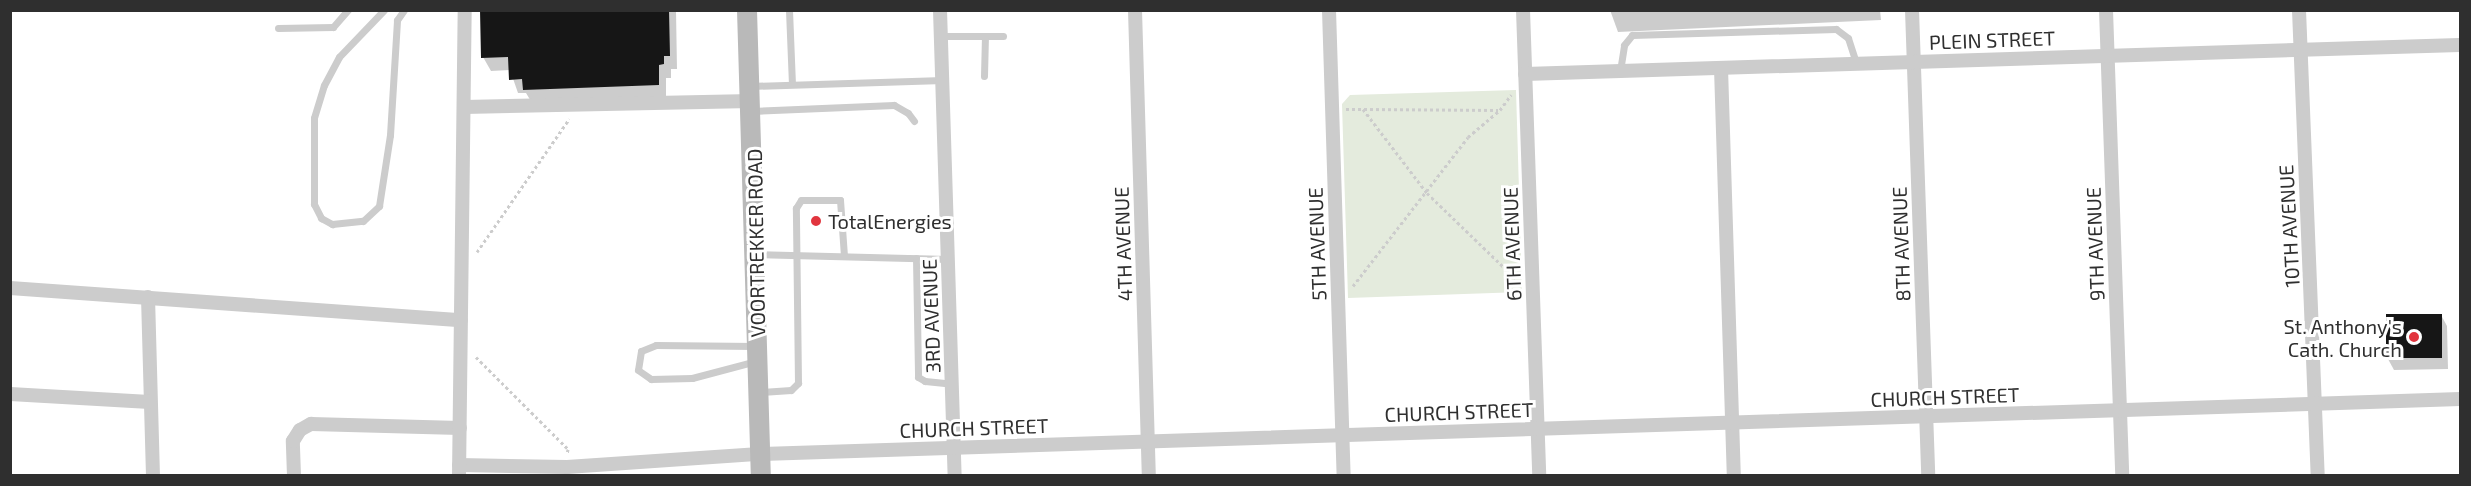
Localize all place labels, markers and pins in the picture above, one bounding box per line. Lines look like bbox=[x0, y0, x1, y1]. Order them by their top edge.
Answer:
place label: TotalEnergies bbox=[828, 209, 952, 233]
marker: TotalEnergies bbox=[809, 214, 823, 228]
place label: St. Anthony's Cath. Church bbox=[2283, 314, 2402, 361]
marker: St. Anthony's Cath. Church bbox=[2407, 330, 2421, 344]

